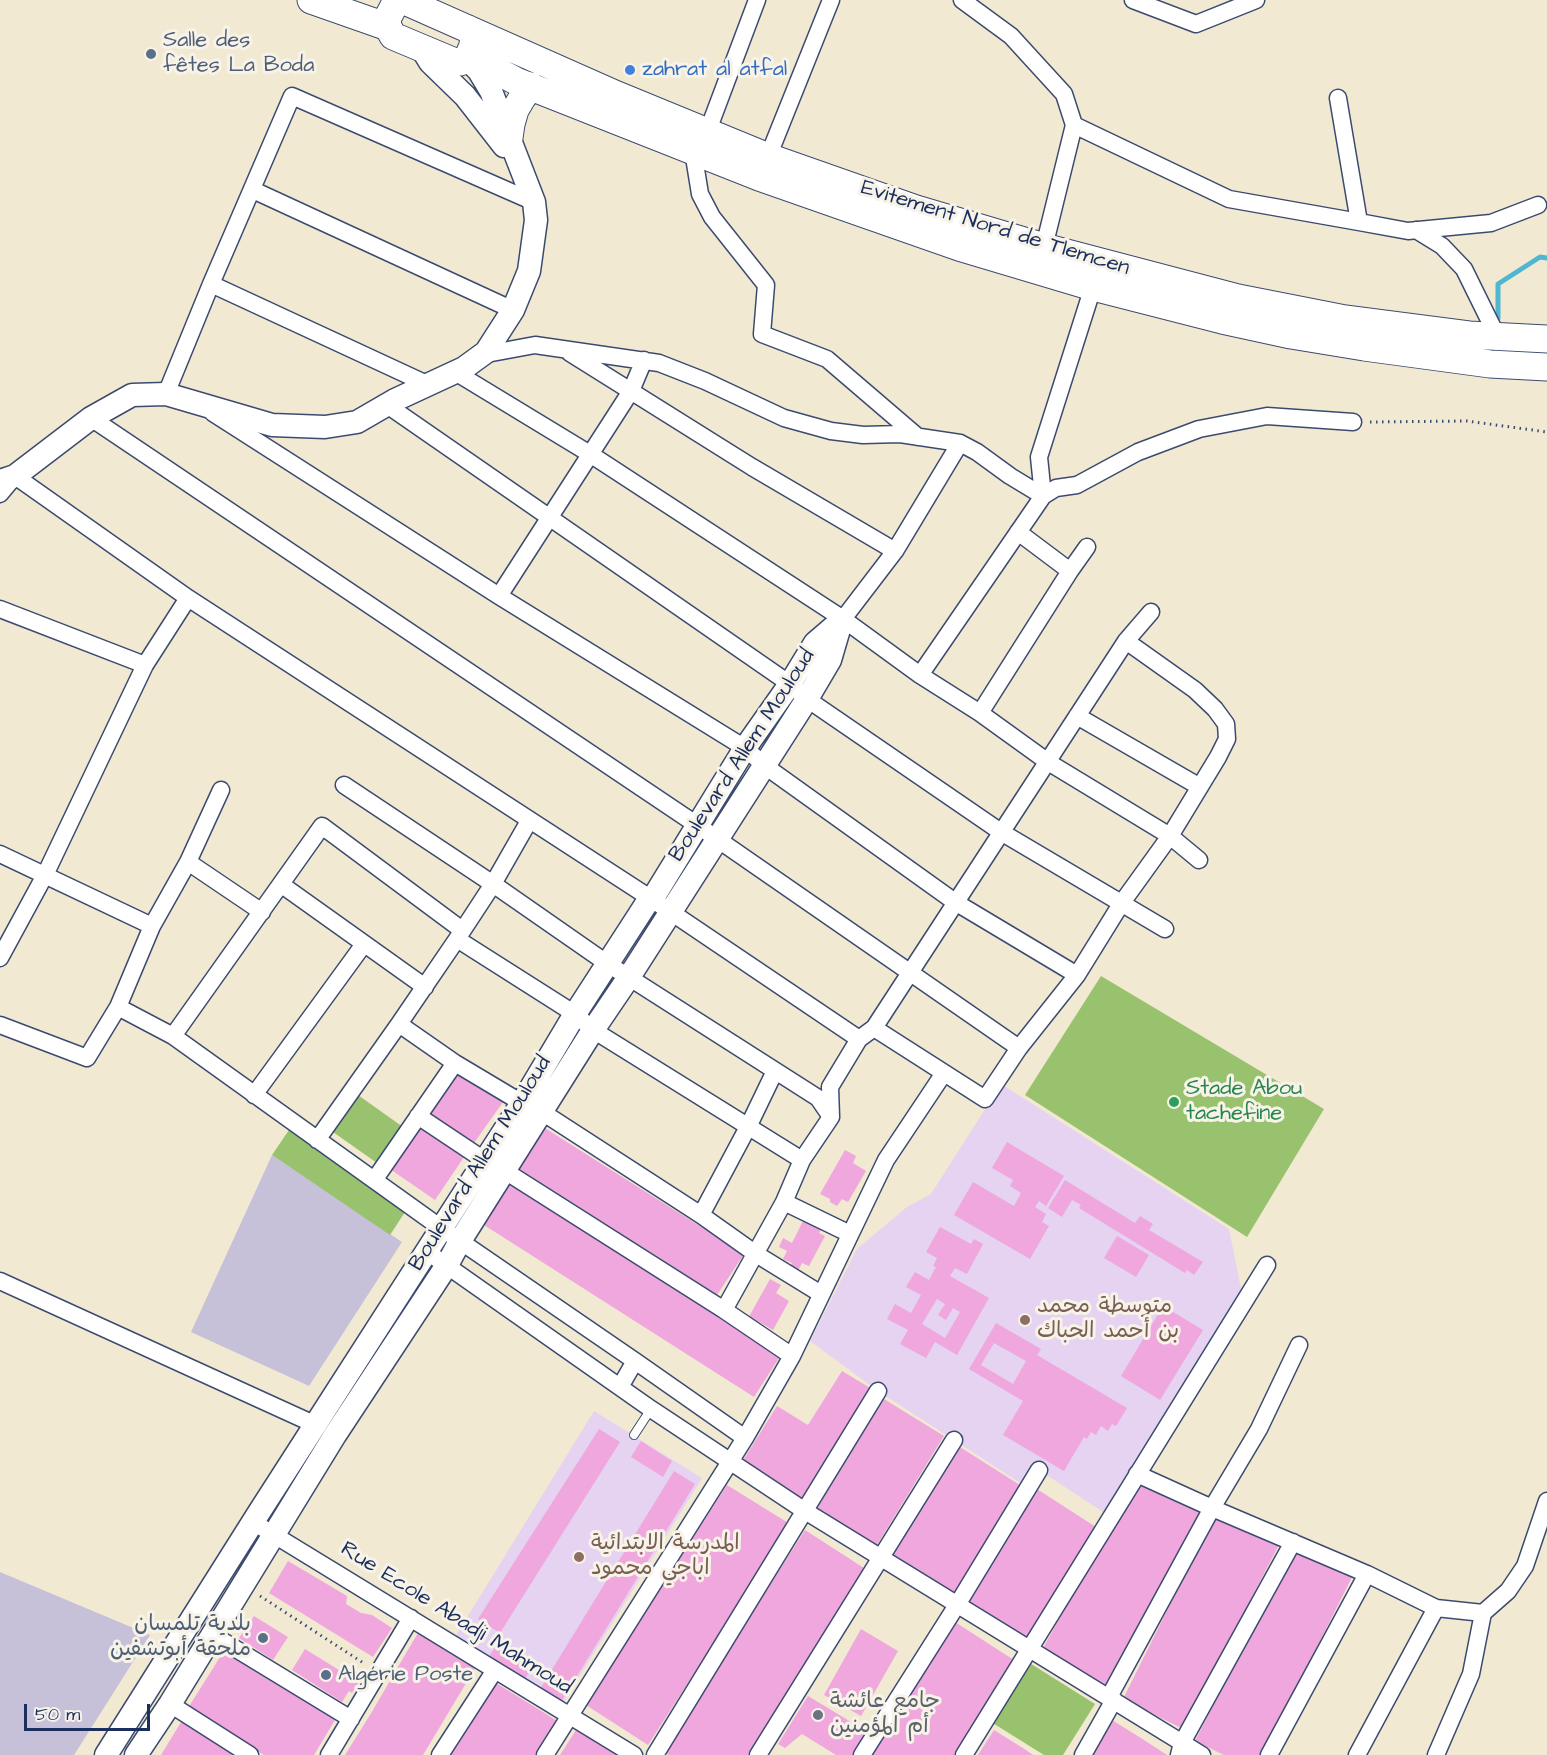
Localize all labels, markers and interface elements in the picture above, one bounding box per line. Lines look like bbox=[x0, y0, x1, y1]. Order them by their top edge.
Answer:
place label: Salle des fêtes La Boda bbox=[163, 28, 314, 80]
marker: Salle des fêtes La Boda bbox=[144, 47, 158, 61]
place label: zahrat al atfal bbox=[642, 57, 787, 83]
marker: zahrat al atfal bbox=[623, 63, 637, 77]
street label: Evitement Nord de Tlemcen bbox=[857, 175, 1133, 283]
street label: Boulevard Allem Mouloud bbox=[664, 645, 822, 867]
street label: Boulevard Allem Mouloud bbox=[404, 1052, 558, 1276]
place label: Stade Abou tachefine bbox=[1186, 1076, 1302, 1128]
marker: Stade Abou tachefine bbox=[1167, 1095, 1181, 1109]
place label: متوسطة محمد بن أحمد الحباك bbox=[1037, 1294, 1179, 1346]
marker: متوسطة محمد بن أحمد الحباك bbox=[1018, 1313, 1032, 1327]
place label: المدرسة الابتدائية اباجي محمود bbox=[591, 1531, 740, 1582]
street label: Rue Ecole Abadji Mahmoud bbox=[335, 1537, 577, 1701]
marker: المدرسة الابتدائية اباجي محمود bbox=[572, 1550, 586, 1564]
place label: بلدية تلمسان ملحقة أبوتشفين bbox=[110, 1612, 251, 1664]
marker: بلدية تلمسان ملحقة أبوتشفين bbox=[256, 1631, 270, 1645]
place label: Algérie Poste bbox=[338, 1662, 473, 1688]
marker: Algérie Poste bbox=[319, 1668, 333, 1682]
place label: جامع عائشة أم المؤمنين bbox=[830, 1689, 940, 1741]
scale bar bbox=[27, 1692, 153, 1730]
text: 50 m bbox=[35, 1702, 80, 1727]
marker: جامع عائشة أم المؤمنين bbox=[811, 1708, 825, 1722]

